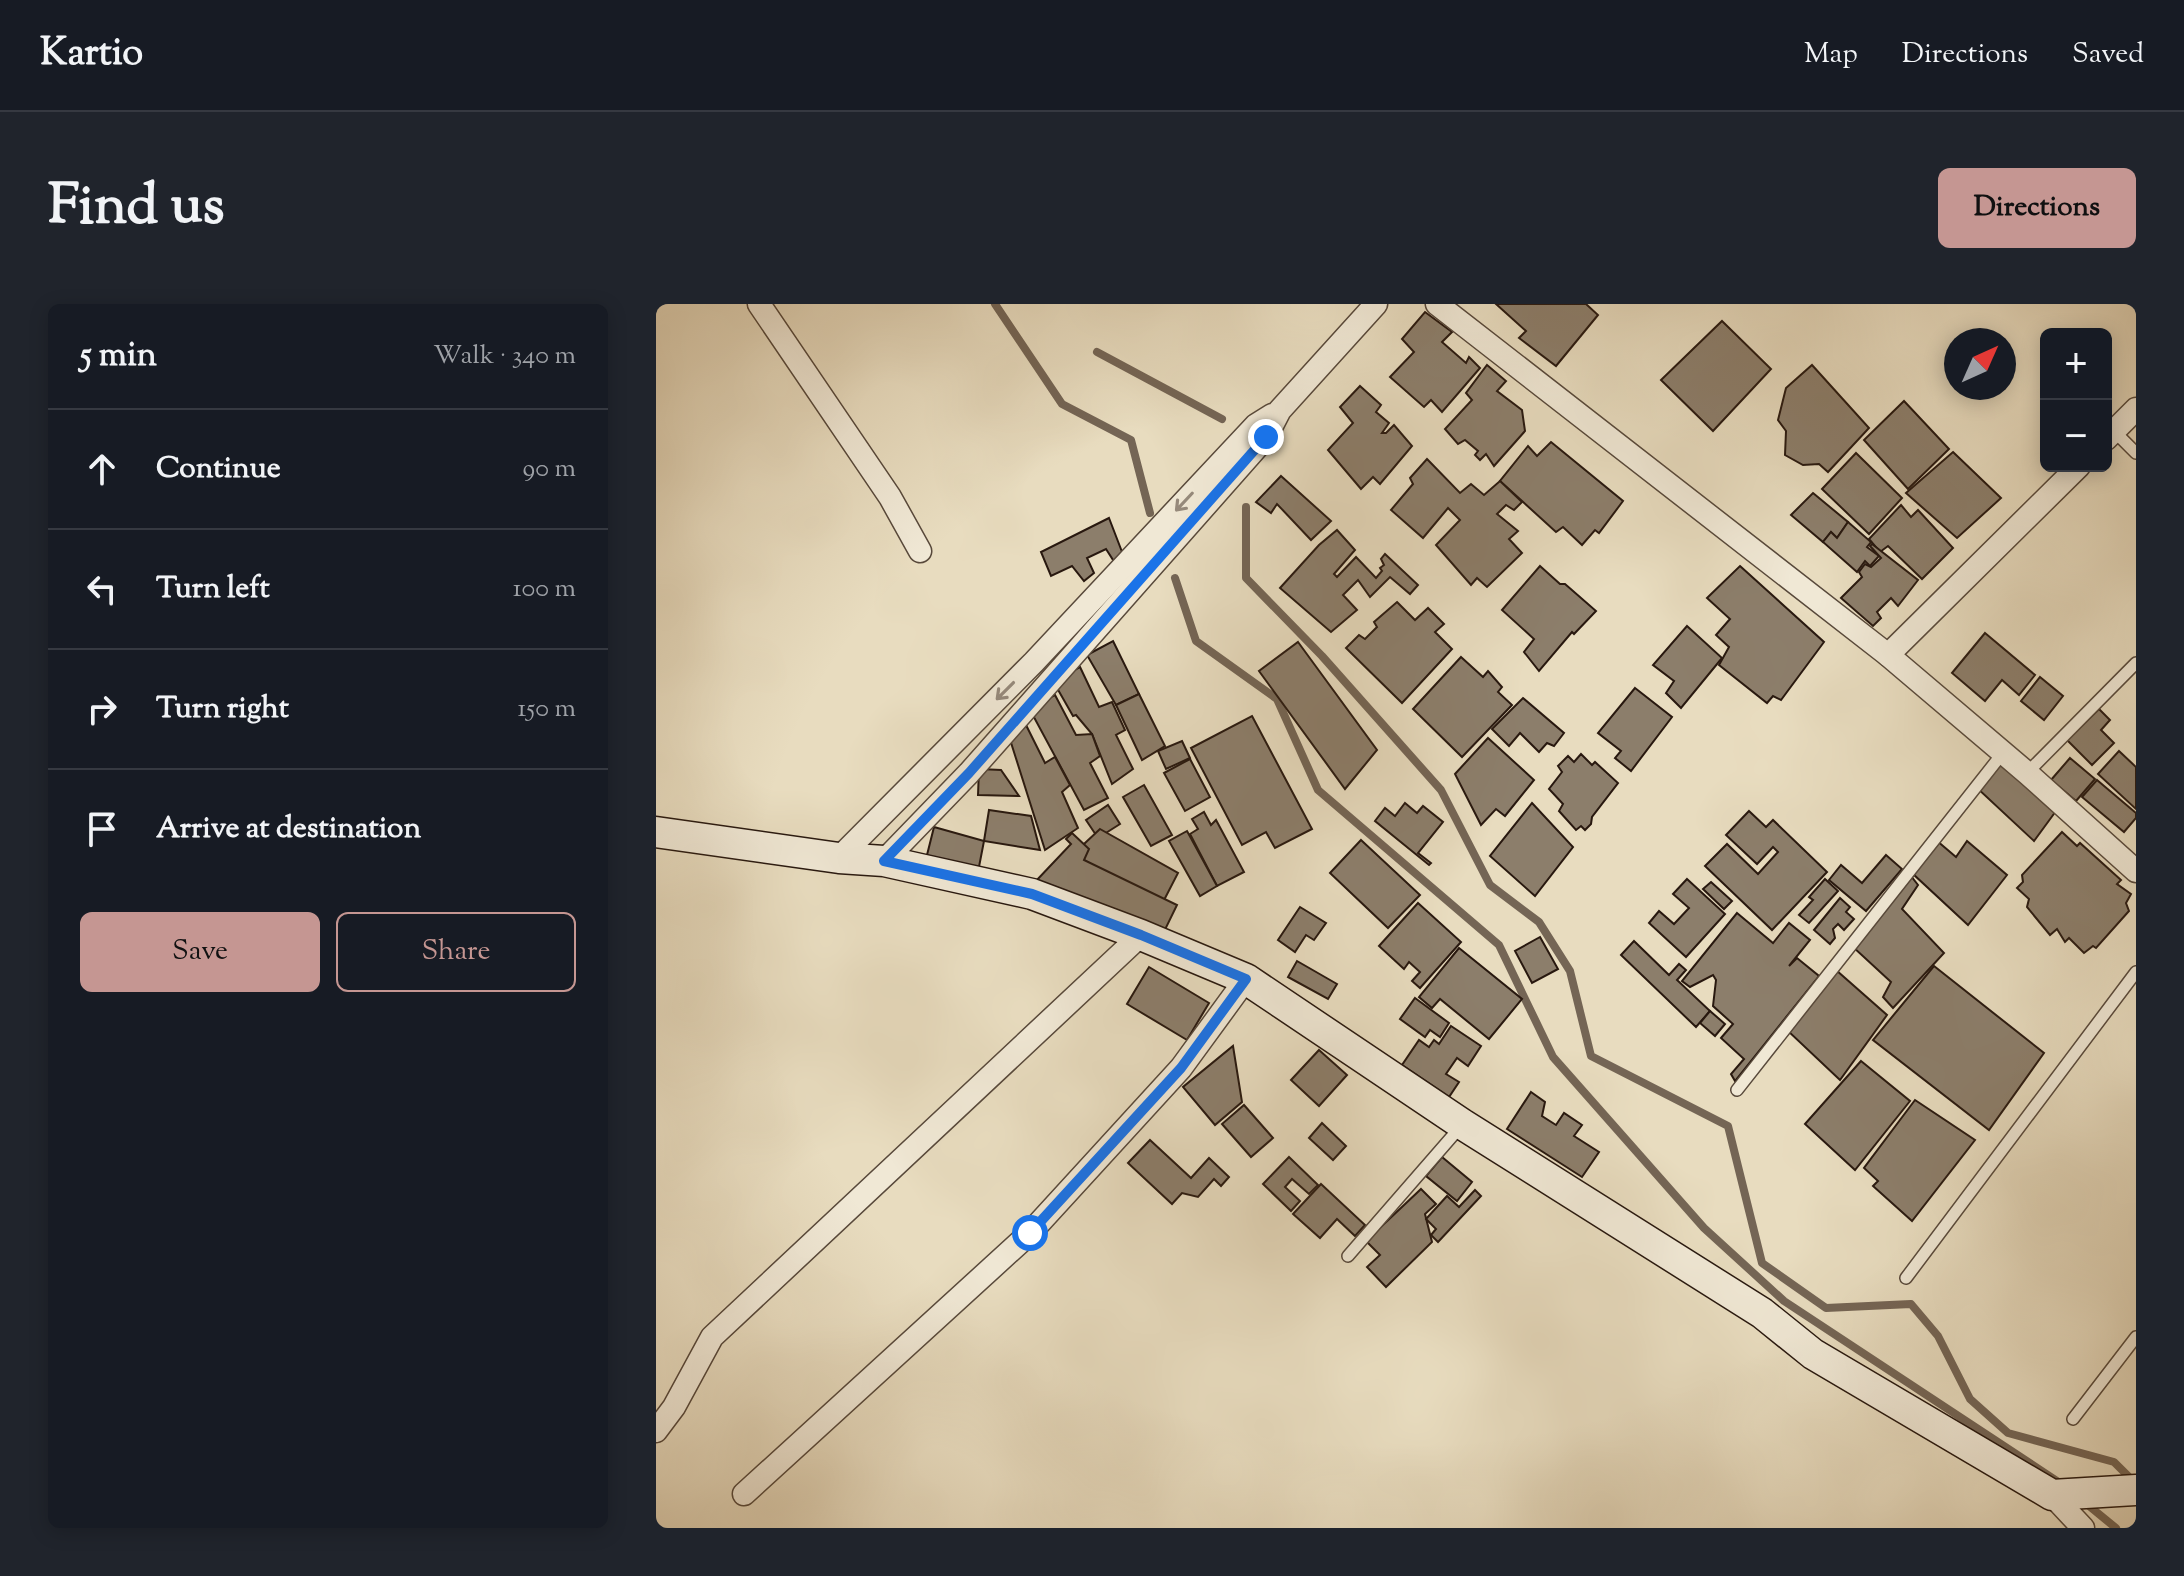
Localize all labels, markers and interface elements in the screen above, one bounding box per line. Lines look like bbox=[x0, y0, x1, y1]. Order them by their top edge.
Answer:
text: Kartio bbox=[40, 28, 143, 82]
text: Map bbox=[1804, 35, 1858, 75]
text: Directions bbox=[1902, 35, 2028, 75]
text: Saved bbox=[2072, 35, 2144, 75]
text: Find us bbox=[48, 168, 224, 249]
button: Directions bbox=[1938, 168, 2136, 248]
north arrow bbox=[1944, 328, 2016, 400]
map controls bbox=[2040, 328, 2112, 472]
button: + bbox=[2040, 328, 2112, 400]
text: 5 min bbox=[80, 332, 157, 381]
text: Walk · 340 m bbox=[433, 338, 576, 375]
button: − bbox=[2040, 400, 2112, 472]
route end bbox=[1248, 419, 1284, 455]
icon: ahead bbox=[80, 447, 124, 491]
text: Continue bbox=[156, 448, 281, 491]
text: 90 m bbox=[523, 451, 576, 488]
one-way arrow bbox=[1175, 492, 1194, 512]
icon: left bbox=[80, 567, 124, 611]
text: Turn left bbox=[156, 568, 270, 611]
text: 100 m bbox=[513, 571, 576, 608]
one-way arrow bbox=[996, 681, 1015, 700]
icon: right bbox=[80, 687, 124, 731]
text: Turn right bbox=[156, 688, 289, 731]
text: 150 m bbox=[517, 691, 576, 728]
icon: arrive bbox=[80, 807, 124, 851]
text: Arrive at destination bbox=[156, 808, 421, 851]
button: Save bbox=[80, 912, 320, 992]
button: Share bbox=[336, 912, 576, 992]
route start bbox=[1012, 1215, 1048, 1251]

